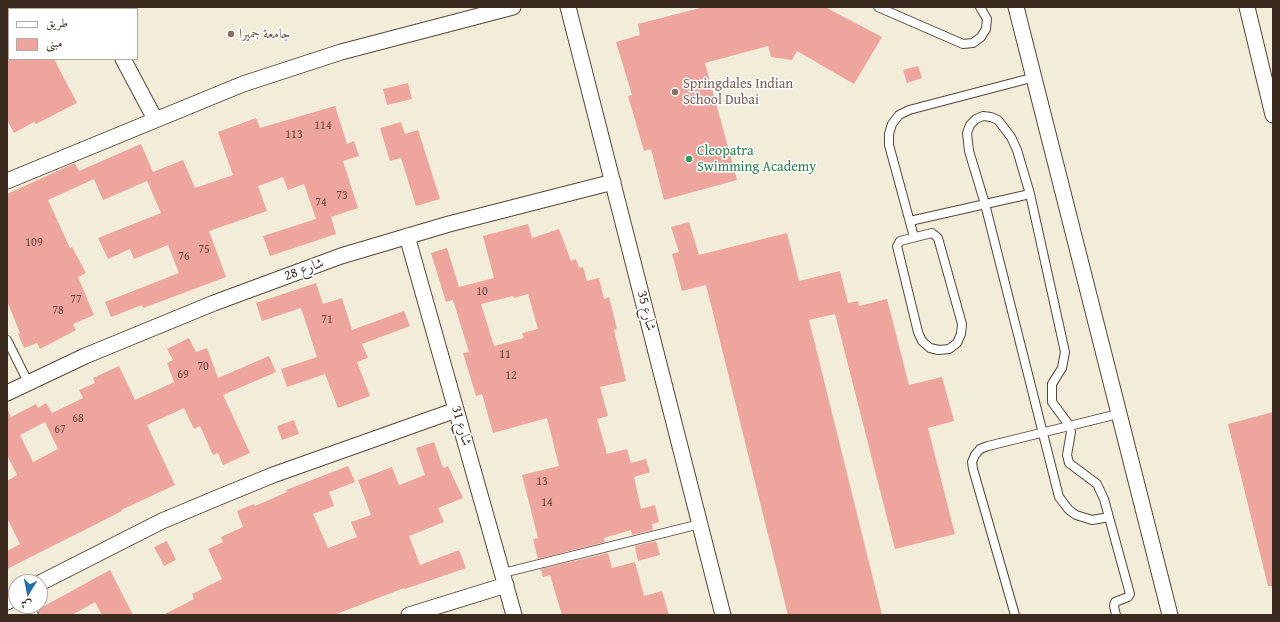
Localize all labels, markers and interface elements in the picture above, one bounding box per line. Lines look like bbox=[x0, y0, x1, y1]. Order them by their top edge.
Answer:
legend bbox=[8, 8, 138, 60]
text: طريق bbox=[46, 14, 68, 31]
place label: جامعة جميرا bbox=[239, 26, 291, 42]
marker: جامعة جميرا bbox=[226, 29, 236, 39]
text: مبنى bbox=[46, 34, 62, 51]
place label: Springdales Indian School Dubai bbox=[683, 76, 793, 108]
marker: Springdales Indian School Dubai bbox=[670, 87, 680, 97]
house number: 114 bbox=[314, 119, 332, 133]
house number: 113 bbox=[285, 128, 303, 142]
place label: Cleopatra Swimming Academy bbox=[697, 143, 816, 176]
marker: Cleopatra Swimming Academy bbox=[684, 154, 694, 164]
house number: 73 bbox=[336, 189, 348, 203]
house number: 74 bbox=[315, 196, 327, 210]
house number: 109 bbox=[25, 236, 43, 250]
house number: 75 bbox=[198, 243, 210, 257]
house number: 76 bbox=[178, 250, 190, 264]
street label: شارع 28 bbox=[282, 255, 326, 285]
house number: 10 bbox=[476, 285, 488, 299]
street label: شارع 35 bbox=[633, 289, 659, 333]
house number: 77 bbox=[70, 293, 82, 307]
house number: 78 bbox=[52, 304, 64, 318]
house number: 71 bbox=[321, 313, 333, 327]
house number: 11 bbox=[499, 348, 511, 362]
house number: 70 bbox=[197, 360, 209, 374]
house number: 69 bbox=[177, 368, 189, 382]
house number: 12 bbox=[505, 369, 517, 383]
street label: شارع 31 bbox=[447, 404, 475, 448]
house number: 68 bbox=[72, 412, 84, 426]
house number: 67 bbox=[54, 423, 66, 437]
house number: 13 bbox=[536, 475, 548, 489]
house number: 14 bbox=[541, 496, 553, 510]
north arrow bbox=[8, 574, 48, 614]
text: ش bbox=[19, 596, 33, 614]

